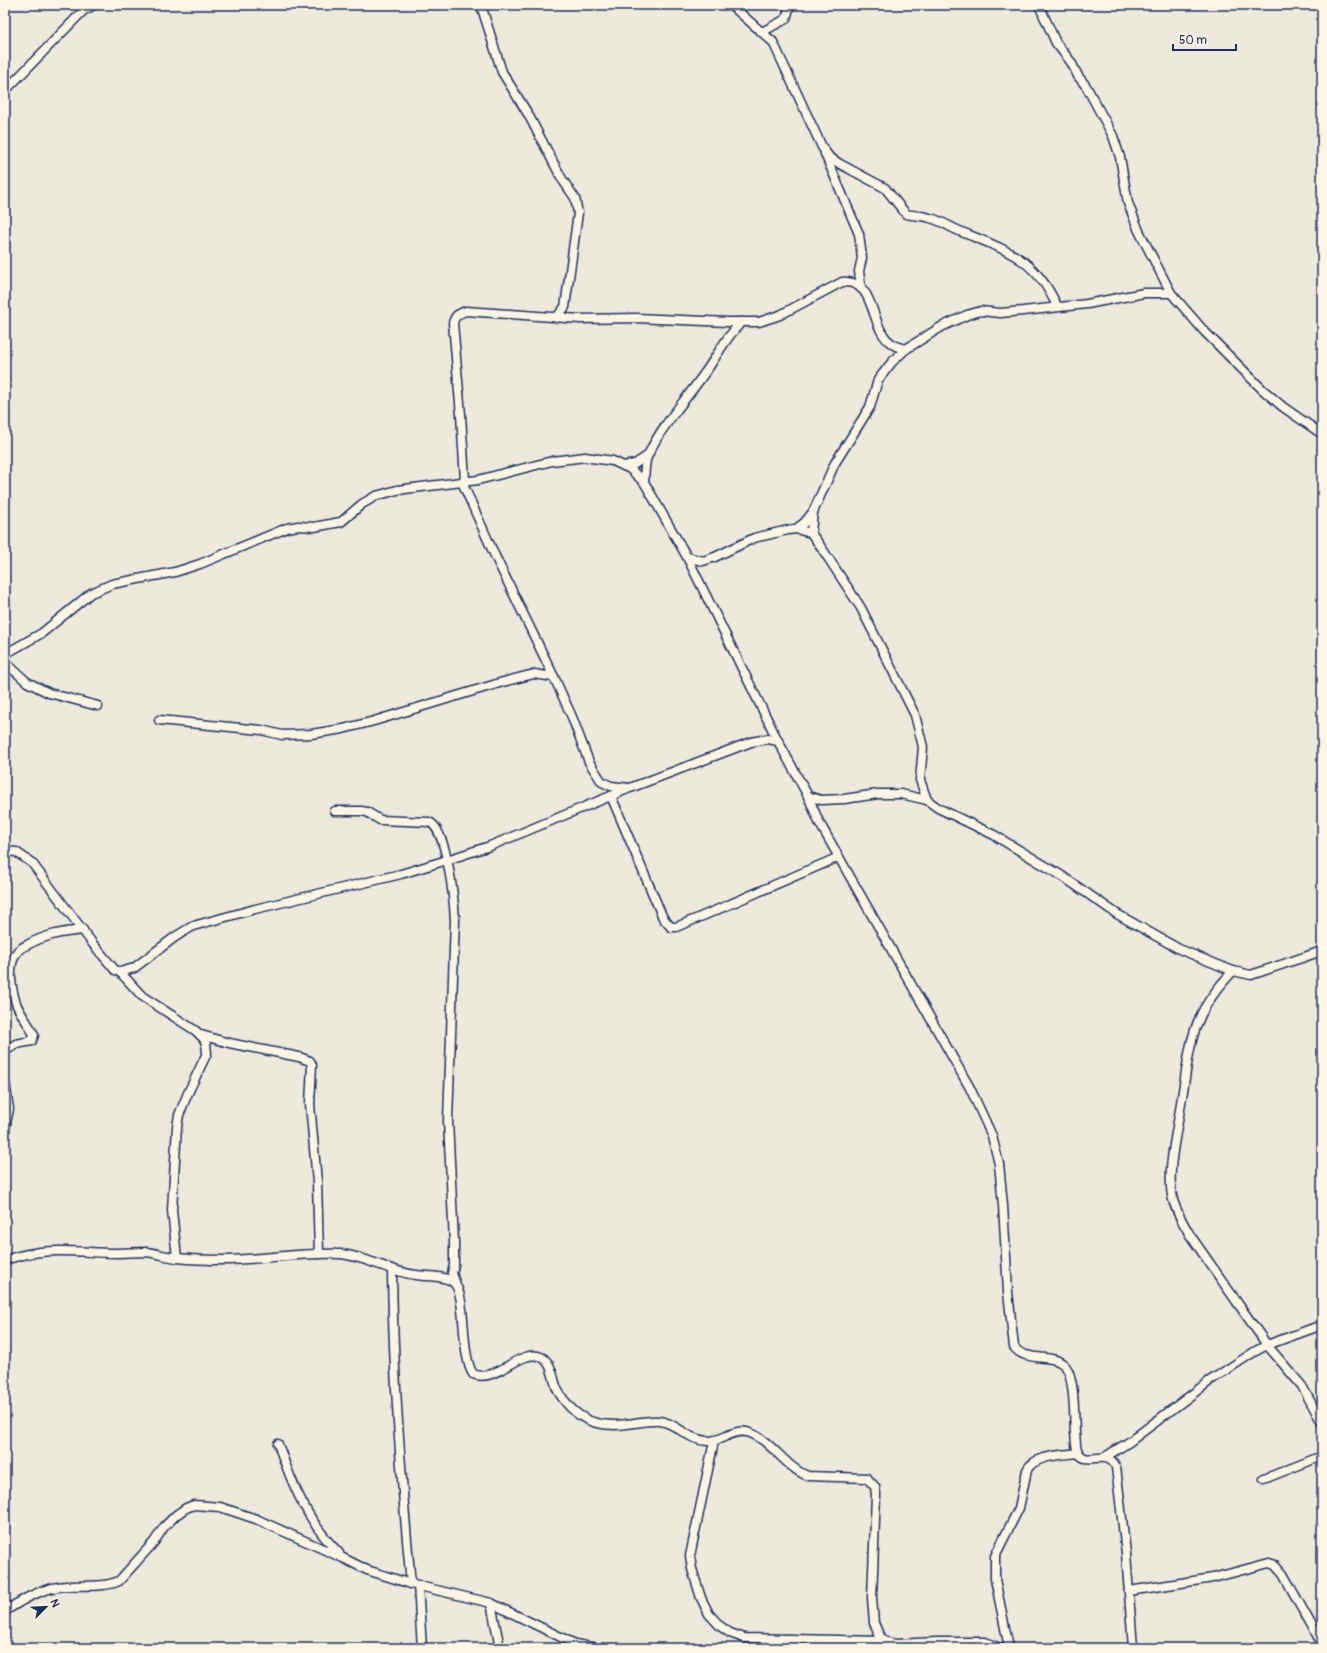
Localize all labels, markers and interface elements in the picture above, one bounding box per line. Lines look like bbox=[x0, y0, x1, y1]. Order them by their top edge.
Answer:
scale bar bbox=[1173, 26, 1236, 52]
text: 50 m bbox=[1179, 33, 1207, 48]
north arrow bbox=[26, 1587, 66, 1627]
text: N bbox=[47, 1597, 62, 1610]

